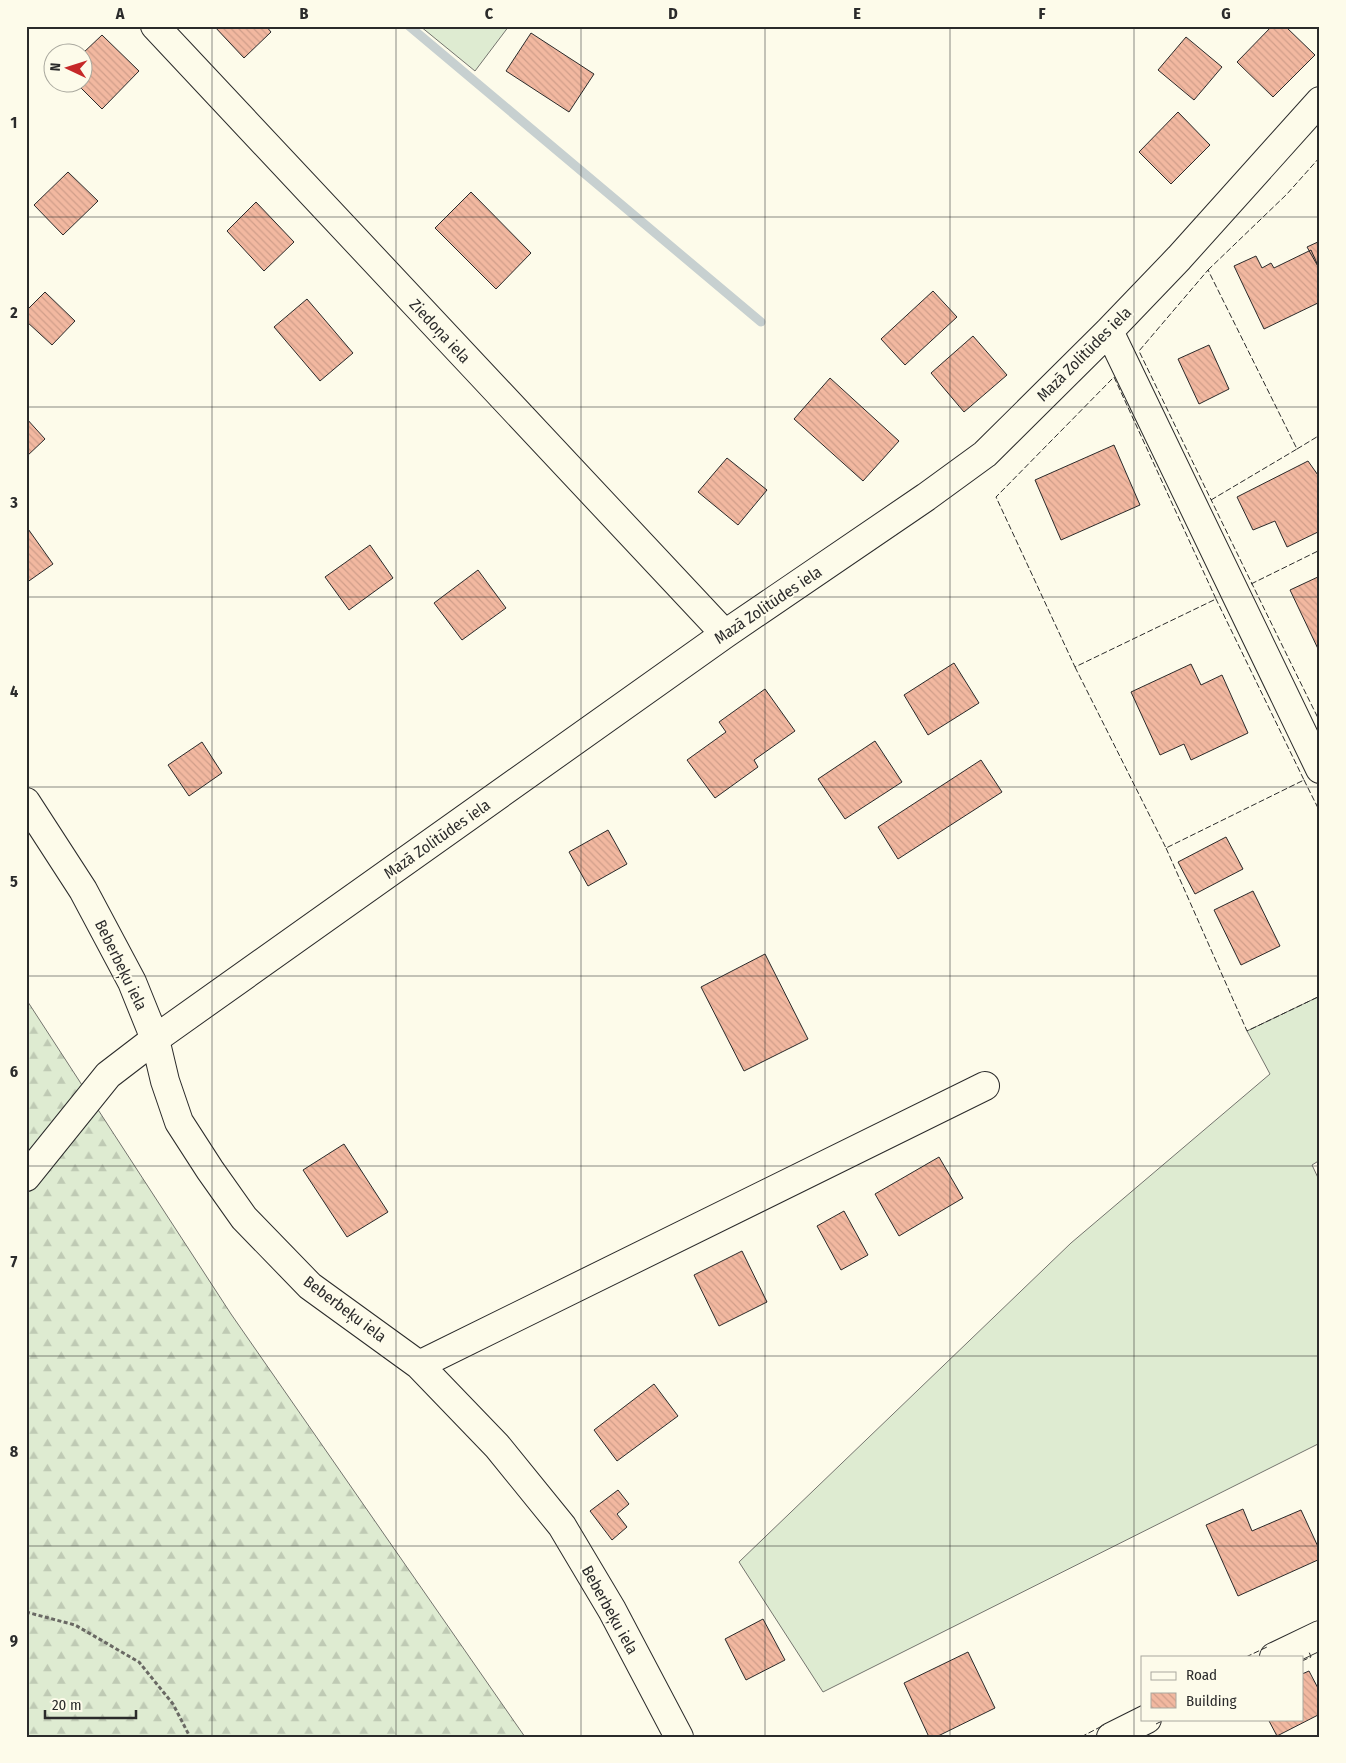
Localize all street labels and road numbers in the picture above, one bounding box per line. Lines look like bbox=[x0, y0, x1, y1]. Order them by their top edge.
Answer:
street label: Ziedoņa iela bbox=[405, 295, 474, 368]
street label: Mazā Zolitūdes iela bbox=[1033, 303, 1135, 405]
street label: Mazā Zolitūdes iela bbox=[711, 562, 825, 648]
street label: Mazā Zolitūdes iela bbox=[380, 795, 494, 883]
street label: Beberbeķu iela bbox=[90, 917, 151, 1014]
street label: Beberbeķu iela bbox=[299, 1272, 390, 1347]
street label: Beberbeķu iela bbox=[577, 1562, 642, 1658]

